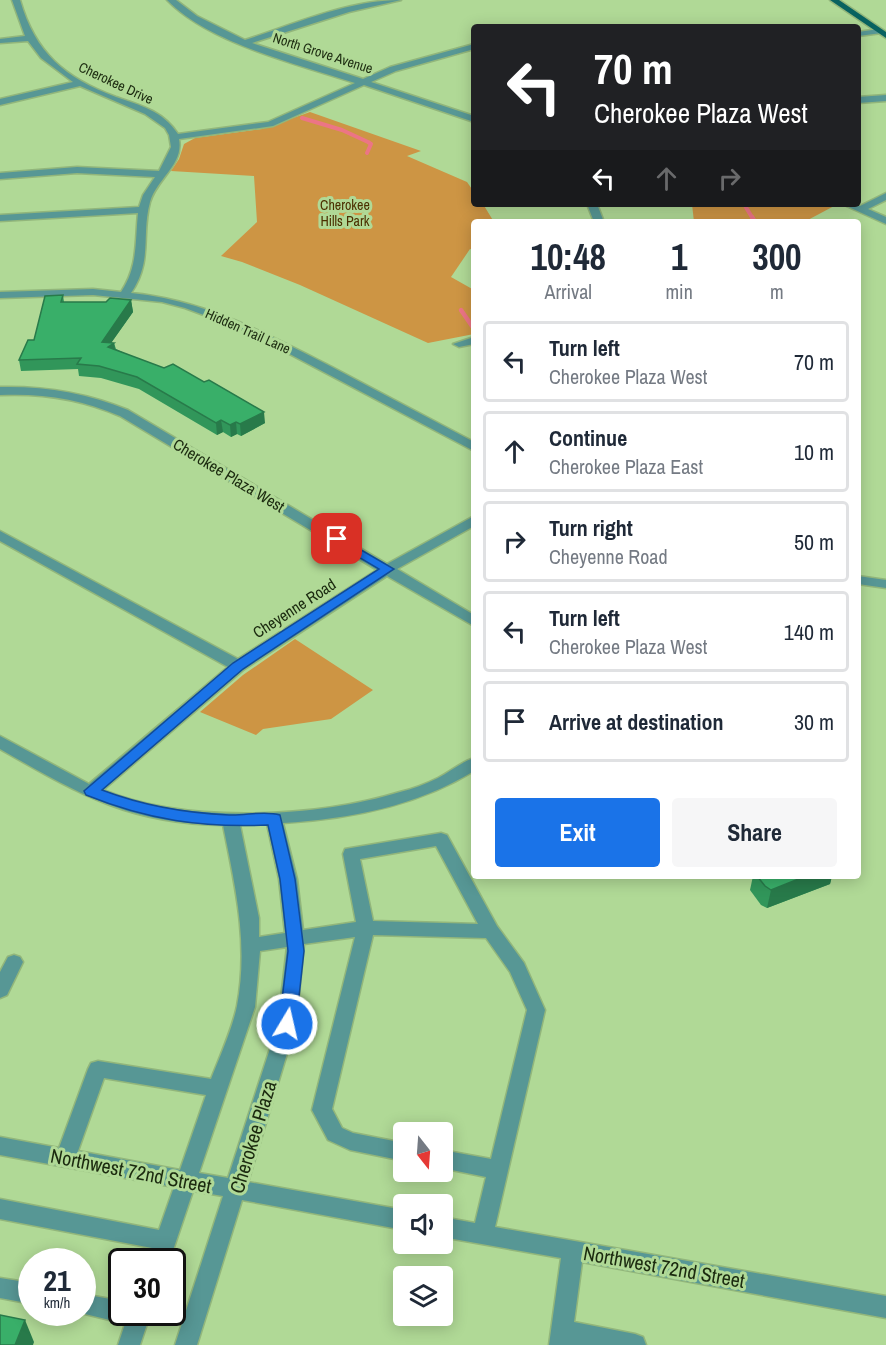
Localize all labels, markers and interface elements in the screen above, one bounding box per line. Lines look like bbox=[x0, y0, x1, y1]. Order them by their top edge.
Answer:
street label: North Grove Avenue bbox=[271, 28, 375, 78]
text: 70 m bbox=[594, 41, 673, 97]
icon: left bbox=[495, 48, 573, 126]
street label: Cherokee Drive bbox=[76, 58, 156, 108]
text: Cherokee Plaza West bbox=[594, 95, 808, 131]
icon: left bbox=[587, 162, 620, 195]
icon: ahead bbox=[650, 162, 683, 195]
icon: right bbox=[713, 162, 746, 195]
park label: Cherokee Hills Park bbox=[320, 196, 370, 230]
text: 10:48 bbox=[530, 233, 606, 281]
text: 1 bbox=[671, 233, 687, 281]
text: 300 bbox=[752, 233, 802, 281]
text: Arrival bbox=[545, 278, 592, 305]
text: min bbox=[665, 278, 693, 305]
text: m bbox=[770, 278, 784, 305]
street label: Hidden Trail Lane bbox=[203, 304, 293, 358]
text: Turn left bbox=[549, 333, 620, 363]
icon: left bbox=[498, 345, 531, 378]
text: 70 m bbox=[794, 347, 834, 377]
text: Cherokee Plaza West bbox=[549, 363, 707, 390]
text: Continue bbox=[549, 423, 627, 453]
street label: Cherokee Plaza West bbox=[169, 433, 289, 517]
icon: ahead bbox=[498, 435, 531, 468]
text: 10 m bbox=[794, 437, 834, 467]
text: Cherokee Plaza East bbox=[549, 453, 703, 480]
pin bbox=[311, 513, 362, 564]
text: Turn right bbox=[549, 513, 633, 543]
icon: arrive bbox=[320, 522, 353, 555]
icon: right bbox=[498, 525, 531, 558]
text: 50 m bbox=[794, 527, 834, 557]
text: Cheyenne Road bbox=[549, 543, 668, 570]
street label: Cheyenne Road bbox=[248, 573, 340, 643]
text: Turn left bbox=[549, 603, 620, 633]
icon: left bbox=[498, 615, 531, 648]
text: 140 m bbox=[784, 617, 834, 647]
text: Cherokee Plaza West bbox=[549, 633, 707, 660]
icon: arrive bbox=[498, 705, 531, 738]
text: Arrive at destination bbox=[549, 707, 723, 737]
text: 30 m bbox=[794, 707, 834, 737]
button: Exit bbox=[495, 798, 660, 867]
button: Share bbox=[672, 798, 837, 867]
position arrow bbox=[255, 992, 319, 1056]
street label: Cherokee Plaza bbox=[223, 1077, 282, 1197]
north arrow bbox=[393, 1122, 453, 1182]
map controls bbox=[393, 1122, 453, 1326]
street label: Northwest 72nd Street bbox=[48, 1142, 214, 1199]
button: sound bbox=[393, 1194, 453, 1254]
street label: Northwest 72nd Street bbox=[581, 1239, 747, 1294]
speed limit sign: 30 bbox=[108, 1248, 186, 1326]
text: 21 bbox=[43, 1260, 71, 1300]
button: layers bbox=[393, 1266, 453, 1326]
text: km/h bbox=[44, 1292, 70, 1313]

